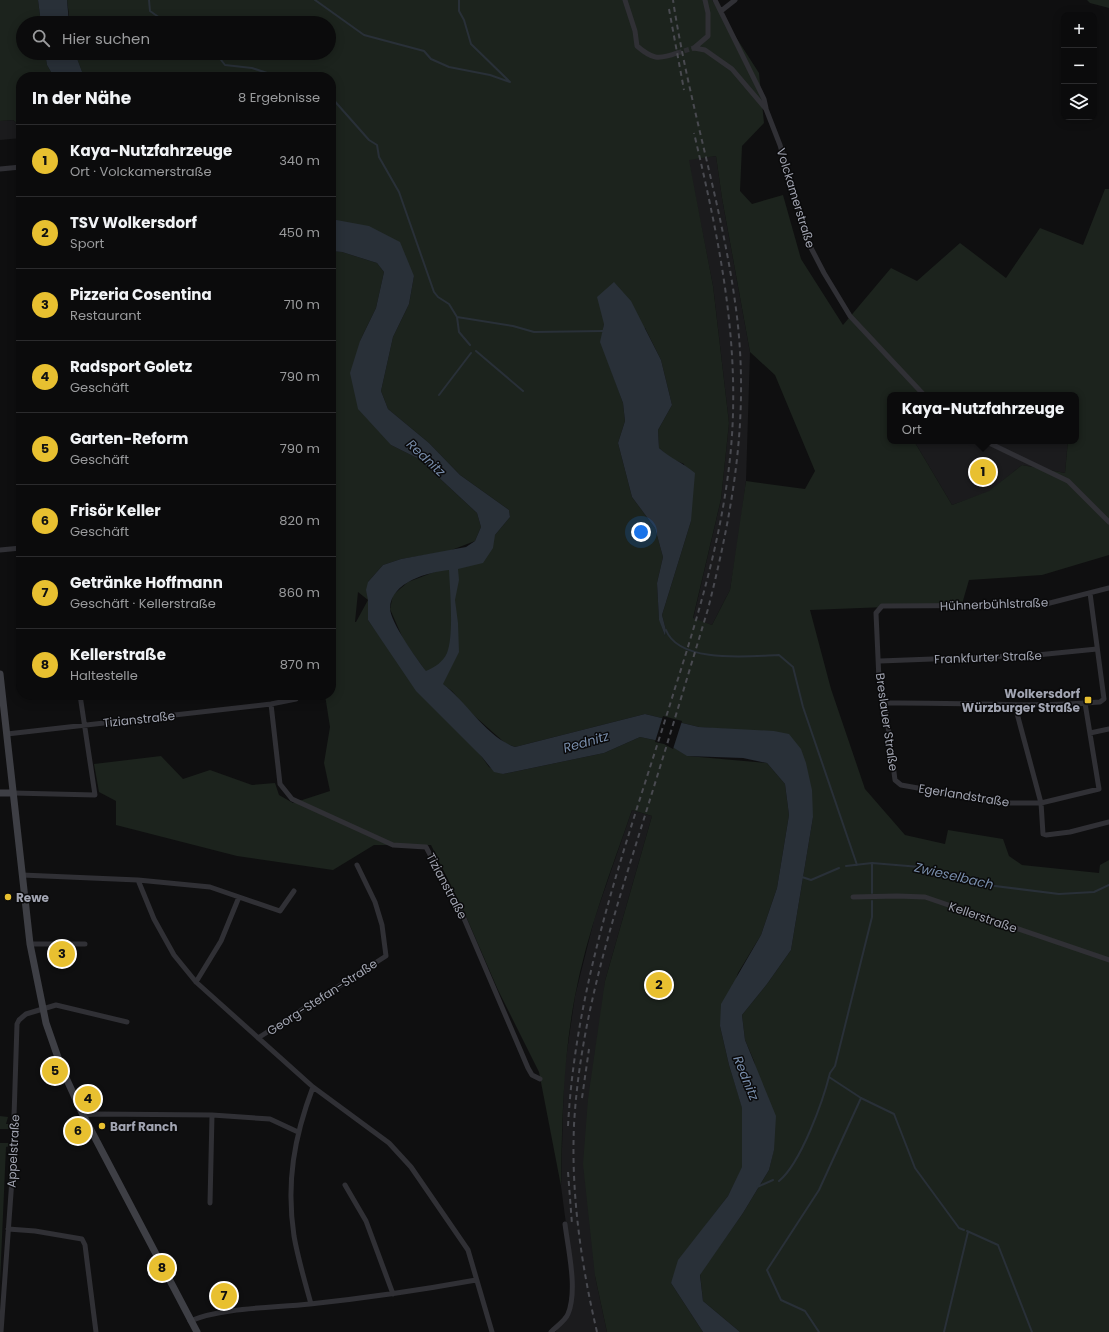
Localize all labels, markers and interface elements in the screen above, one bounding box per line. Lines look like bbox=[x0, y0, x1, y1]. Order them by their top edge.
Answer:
map controls bbox=[1061, 12, 1097, 120]
button: + bbox=[1061, 12, 1097, 48]
search box bbox=[16, 16, 336, 60]
icon: search bbox=[30, 27, 52, 49]
text: Hier suchen bbox=[62, 28, 150, 49]
button: − bbox=[1061, 48, 1097, 84]
button: layers bbox=[1061, 84, 1097, 120]
text: In der Nähe bbox=[32, 86, 131, 110]
text: 8 Ergebnisse bbox=[238, 88, 320, 107]
text: Kaya-Nutzfahrzeuge bbox=[70, 140, 232, 161]
street label: Volckamerstraße bbox=[773, 146, 819, 250]
text: 1 bbox=[43, 151, 47, 170]
text: 340 m bbox=[279, 151, 320, 170]
text: Ort · Volckamerstraße bbox=[70, 162, 212, 181]
text: TSV Wolkersdorf bbox=[70, 212, 197, 233]
text: 2 bbox=[41, 223, 49, 242]
text: 450 m bbox=[279, 223, 320, 242]
text: Sport bbox=[70, 234, 104, 253]
text: Pizzeria Cosentina bbox=[70, 284, 212, 305]
text: 3 bbox=[41, 295, 49, 314]
text: 710 m bbox=[284, 295, 320, 314]
text: Restaurant bbox=[70, 306, 141, 325]
text: Radsport Goletz bbox=[70, 356, 192, 377]
text: 4 bbox=[41, 367, 49, 386]
text: 790 m bbox=[280, 367, 320, 386]
text: Geschäft bbox=[70, 378, 129, 397]
popup bbox=[887, 392, 1079, 444]
text: Kaya-Nutzfahrzeuge bbox=[902, 398, 1064, 419]
text: Ort bbox=[902, 420, 922, 439]
text: Garten-Reform bbox=[70, 428, 188, 449]
water label: Rednitz bbox=[402, 435, 450, 481]
text: 5 bbox=[41, 439, 49, 458]
text: 790 m bbox=[280, 439, 320, 458]
text: Geschäft bbox=[70, 450, 129, 469]
pin: 1 bbox=[970, 457, 996, 487]
text: Frisör Keller bbox=[70, 500, 161, 521]
text: 6 bbox=[41, 511, 49, 530]
text: 820 m bbox=[279, 511, 320, 530]
text: Geschäft bbox=[70, 522, 129, 541]
your location bbox=[631, 522, 651, 542]
text: Getränke Hoffmann bbox=[70, 572, 223, 593]
text: 7 bbox=[42, 583, 48, 602]
text: 860 m bbox=[279, 583, 320, 602]
text: Geschäft · Kellerstraße bbox=[70, 594, 216, 613]
street label: Hühnerbühlstraße bbox=[939, 594, 1049, 614]
text: Kellerstraße bbox=[70, 644, 166, 665]
street label: Frankfurter Straße bbox=[934, 647, 1042, 667]
text: 8 bbox=[41, 655, 49, 674]
text: 870 m bbox=[280, 655, 320, 674]
text: Haltestelle bbox=[70, 666, 138, 685]
street label: Breslauer Straße bbox=[872, 672, 902, 772]
place label: Wolkersdorf Würzburger Straße bbox=[962, 685, 1081, 716]
marker: Wolkersdorf Würzburger Straße bbox=[1083, 695, 1093, 705]
street label: Tizianstraße bbox=[102, 707, 176, 731]
water label: Rednitz bbox=[561, 726, 611, 758]
street label: Egerlandstraße bbox=[917, 779, 1011, 811]
street label: Tizianstraße bbox=[422, 850, 472, 922]
water label: Zwieselbach bbox=[912, 857, 996, 894]
place label: Rewe bbox=[16, 889, 50, 906]
marker: Rewe bbox=[3, 892, 13, 902]
street label: Kellerstraße bbox=[947, 897, 1019, 937]
pin: 3 bbox=[49, 939, 75, 969]
street label: Georg-Stefan-Straße bbox=[263, 955, 381, 1039]
pin: 2 bbox=[646, 970, 672, 1000]
water label: Rednitz bbox=[728, 1053, 764, 1103]
pin: 5 bbox=[42, 1056, 68, 1086]
pin: 4 bbox=[75, 1084, 101, 1114]
street label: Appelstraße bbox=[3, 1114, 23, 1188]
pin: 6 bbox=[65, 1116, 91, 1146]
place label: Barf Ranch bbox=[110, 1118, 177, 1135]
marker: Barf Ranch bbox=[97, 1121, 107, 1131]
pin: 8 bbox=[149, 1253, 175, 1283]
pin: 7 bbox=[211, 1281, 237, 1311]

